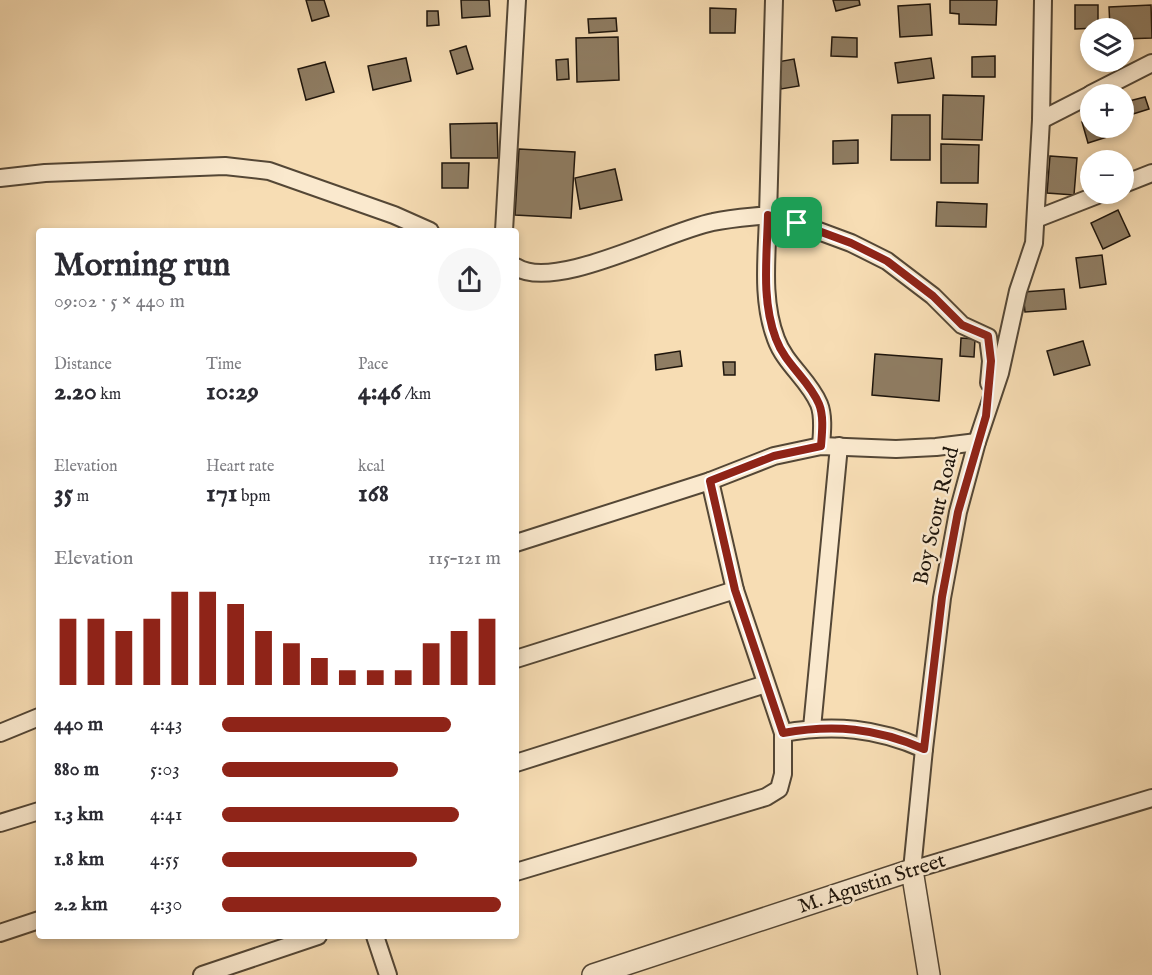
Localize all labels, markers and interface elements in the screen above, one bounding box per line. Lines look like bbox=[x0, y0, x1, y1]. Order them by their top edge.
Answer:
map controls bbox=[1080, 18, 1134, 204]
button: layers bbox=[1080, 18, 1134, 72]
button: + bbox=[1080, 84, 1134, 138]
button: − bbox=[1080, 150, 1134, 204]
pin bbox=[771, 197, 822, 248]
icon: arrive bbox=[780, 206, 813, 239]
text: Morning run bbox=[54, 245, 230, 287]
button: share bbox=[438, 248, 501, 311]
text: 09:02 · 5 × 440 m bbox=[54, 289, 185, 314]
text: Distance bbox=[54, 355, 112, 375]
text: Time bbox=[206, 355, 242, 375]
text: Pace bbox=[358, 355, 388, 375]
text: 2.20 bbox=[54, 375, 97, 408]
text: 10:29 bbox=[206, 375, 259, 408]
text: 4:46 bbox=[358, 375, 401, 408]
text: km bbox=[97, 385, 121, 405]
text: /km bbox=[401, 385, 431, 405]
street label: Boy Scout Road bbox=[908, 443, 966, 588]
text: Elevation bbox=[54, 457, 117, 477]
text: Heart rate bbox=[206, 457, 274, 477]
text: kcal bbox=[358, 457, 385, 477]
text: 35 bbox=[54, 477, 73, 510]
text: 171 bbox=[206, 477, 238, 510]
text: 168 bbox=[358, 477, 389, 510]
text: m bbox=[73, 487, 89, 507]
text: bpm bbox=[238, 487, 271, 507]
text: Elevation bbox=[54, 546, 133, 571]
text: 115–121 m bbox=[428, 546, 501, 571]
text: 440 m bbox=[54, 712, 103, 737]
text: 4:43 bbox=[150, 712, 182, 737]
text: 880 m bbox=[54, 757, 99, 782]
text: 5:03 bbox=[150, 757, 180, 782]
text: 1.3 km bbox=[54, 802, 104, 827]
text: 4:41 bbox=[150, 802, 182, 827]
text: 1.8 km bbox=[54, 847, 104, 872]
text: 4:55 bbox=[150, 847, 180, 872]
street label: M. Agustin Street bbox=[795, 847, 949, 921]
text: 2.2 km bbox=[54, 892, 108, 917]
text: 4:30 bbox=[150, 892, 182, 917]

